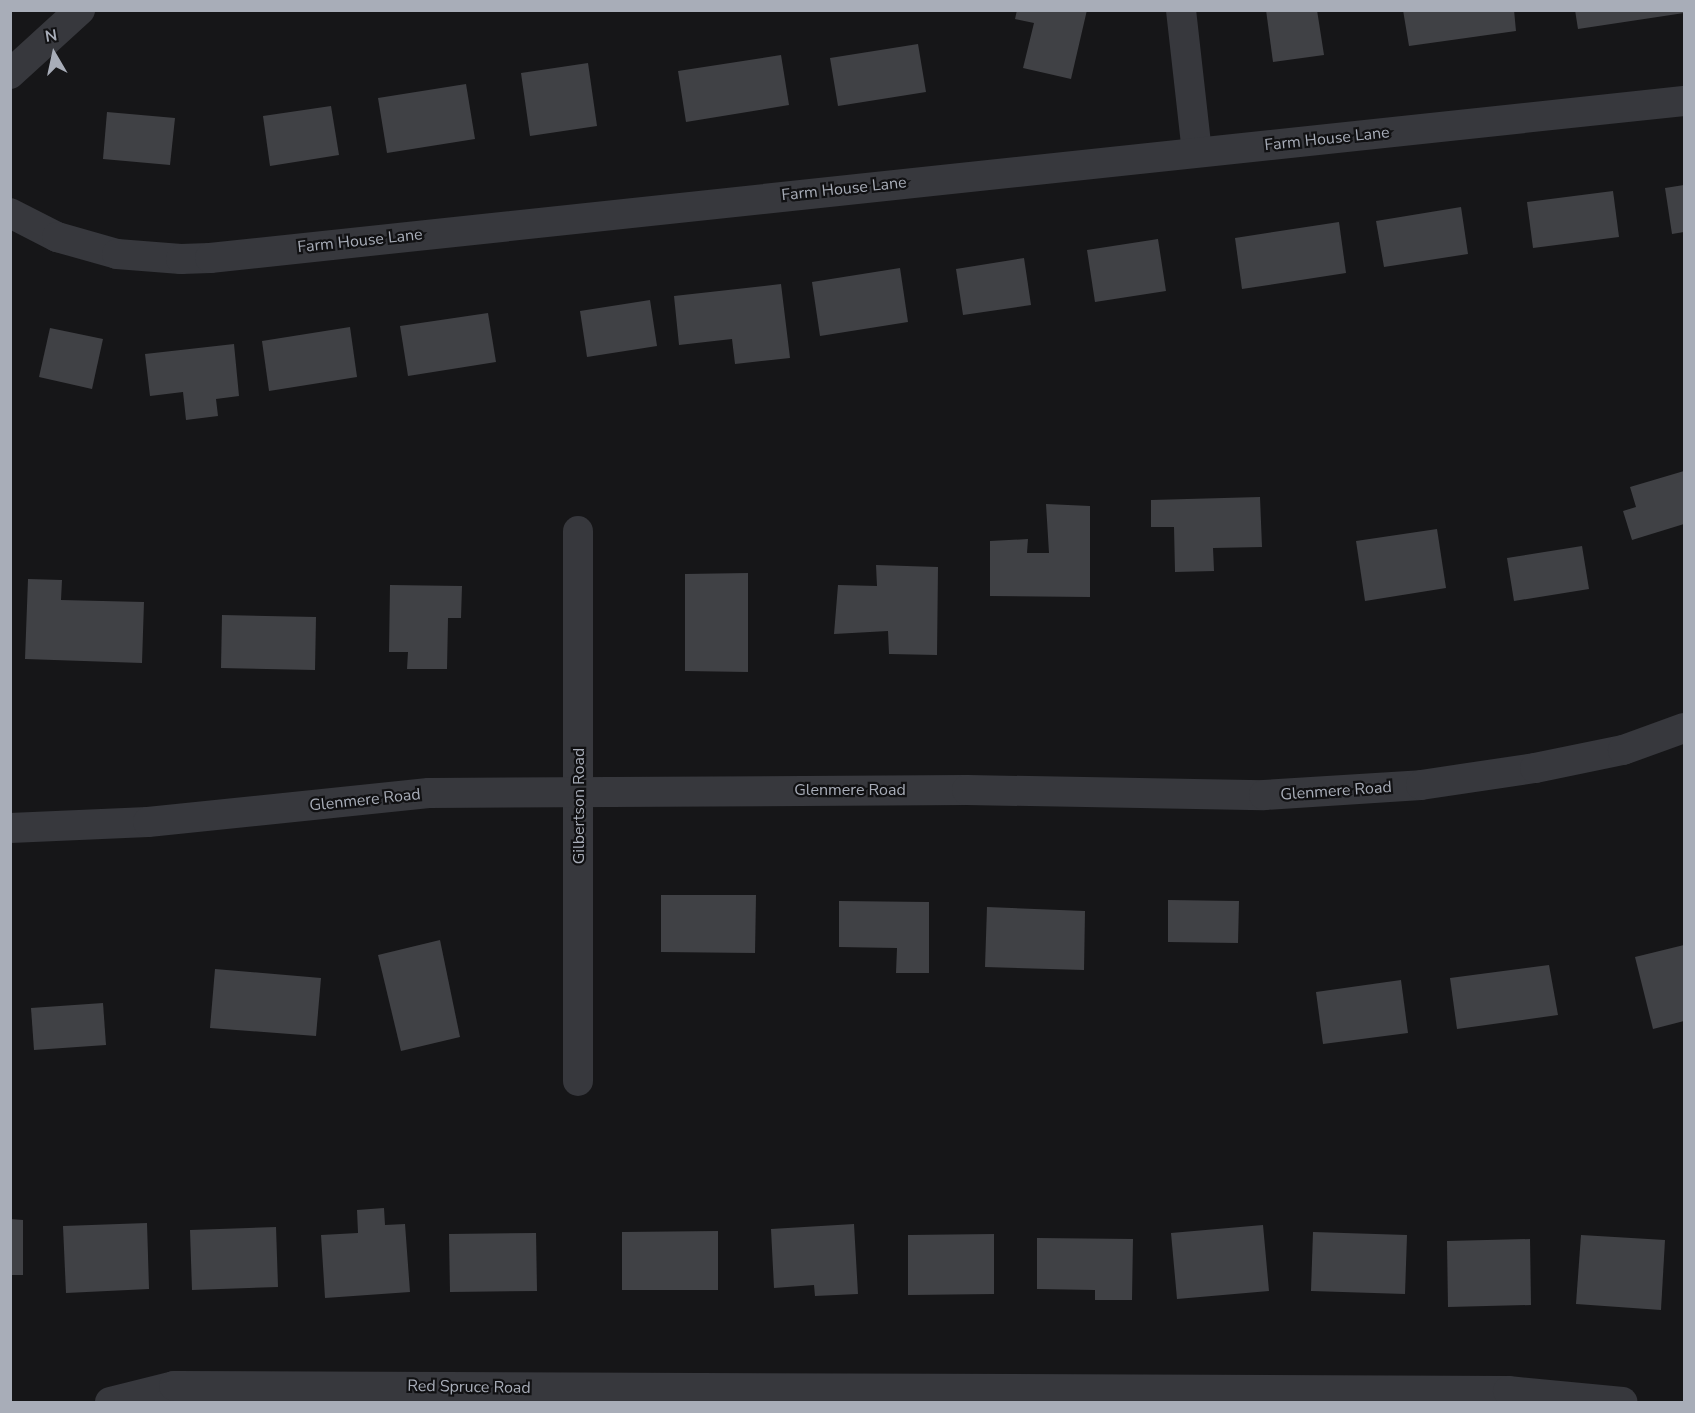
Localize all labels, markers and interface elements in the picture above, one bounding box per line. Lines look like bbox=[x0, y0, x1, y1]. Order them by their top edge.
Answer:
north arrow bbox=[24, 24, 84, 84]
text: N bbox=[44, 24, 59, 48]
street label: Farm House Lane bbox=[1264, 123, 1390, 155]
street label: Farm House Lane bbox=[781, 173, 907, 205]
street label: Farm House Lane bbox=[297, 225, 423, 257]
street label: Gilbertson Road bbox=[569, 748, 589, 864]
street label: Glenmere Road bbox=[1280, 778, 1392, 804]
street label: Glenmere Road bbox=[794, 780, 906, 800]
street label: Glenmere Road bbox=[309, 785, 421, 815]
street label: Red Spruce Road bbox=[407, 1376, 531, 1398]

